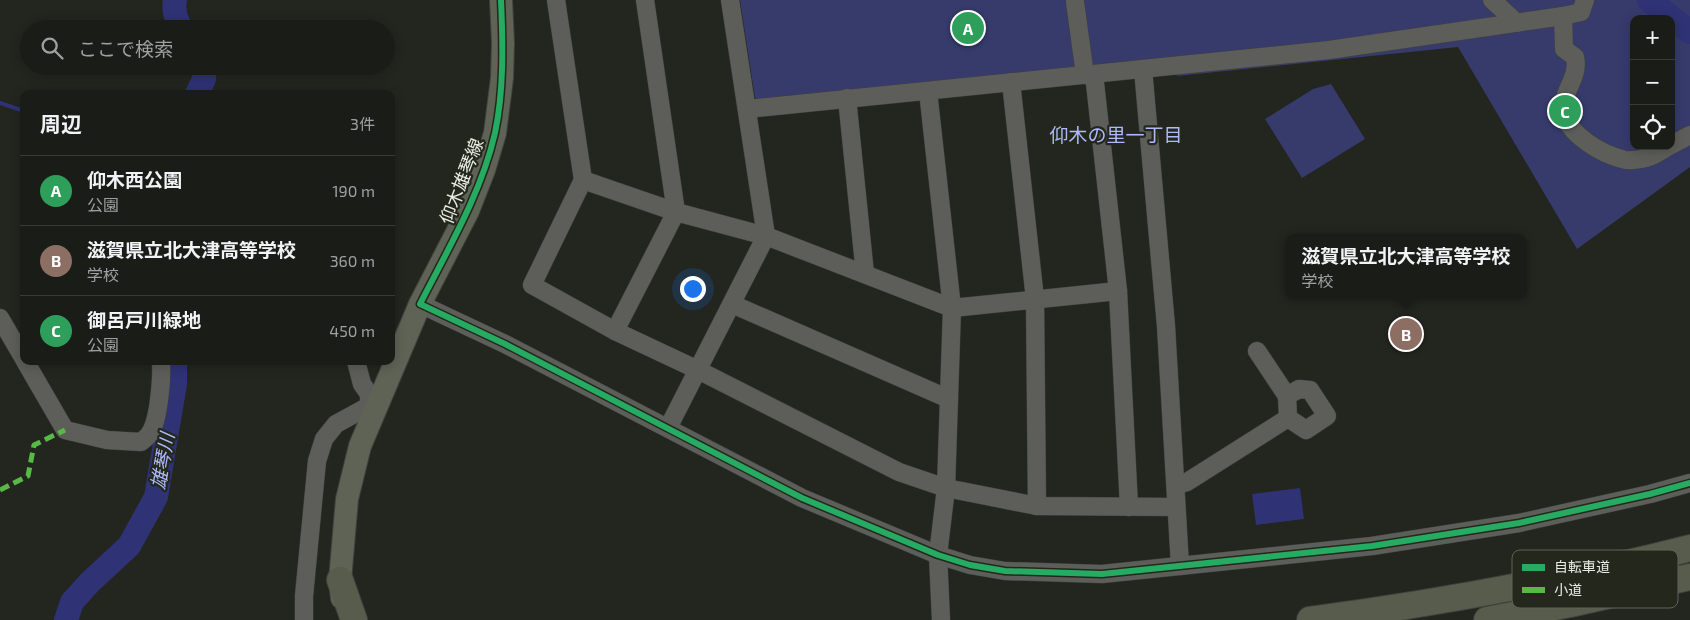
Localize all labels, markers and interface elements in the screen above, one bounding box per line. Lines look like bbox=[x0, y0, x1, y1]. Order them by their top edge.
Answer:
pin: A bbox=[952, 9, 984, 47]
map controls bbox=[1630, 15, 1675, 150]
button: + bbox=[1630, 15, 1675, 60]
search box bbox=[20, 20, 395, 75]
icon: search bbox=[38, 34, 66, 62]
text: ここで検索 bbox=[78, 37, 173, 60]
button: − bbox=[1630, 60, 1675, 105]
pin: C bbox=[1549, 92, 1581, 130]
button: locate bbox=[1630, 105, 1675, 150]
text: 周辺 bbox=[40, 111, 82, 136]
text: 3件 bbox=[350, 114, 375, 133]
district label: 仰木の里一丁目 bbox=[1049, 123, 1183, 146]
street label: 仰木雄琴線 bbox=[435, 135, 487, 227]
text: 仰木西公園 bbox=[87, 168, 182, 191]
text: A bbox=[51, 181, 61, 200]
text: 190 m bbox=[332, 181, 375, 200]
text: 公園 bbox=[87, 195, 119, 214]
popup bbox=[1285, 234, 1527, 299]
text: 滋賀県立北大津高等学校 bbox=[87, 238, 296, 261]
text: 滋賀県立北大津高等学校 bbox=[1301, 244, 1511, 267]
text: B bbox=[51, 251, 61, 270]
text: 360 m bbox=[330, 251, 375, 270]
text: 学校 bbox=[87, 265, 119, 284]
text: 学校 bbox=[1301, 271, 1334, 290]
your location bbox=[680, 276, 706, 302]
text: 御呂戸川緑地 bbox=[87, 308, 201, 331]
pin: B bbox=[1390, 315, 1422, 353]
text: C bbox=[51, 321, 61, 340]
text: 450 m bbox=[329, 321, 375, 340]
text: 公園 bbox=[87, 335, 119, 354]
water label: 雄琴川 bbox=[146, 429, 179, 491]
legend bbox=[1512, 550, 1678, 608]
text: 自転車道 bbox=[1554, 558, 1610, 575]
text: 小道 bbox=[1554, 581, 1582, 598]

